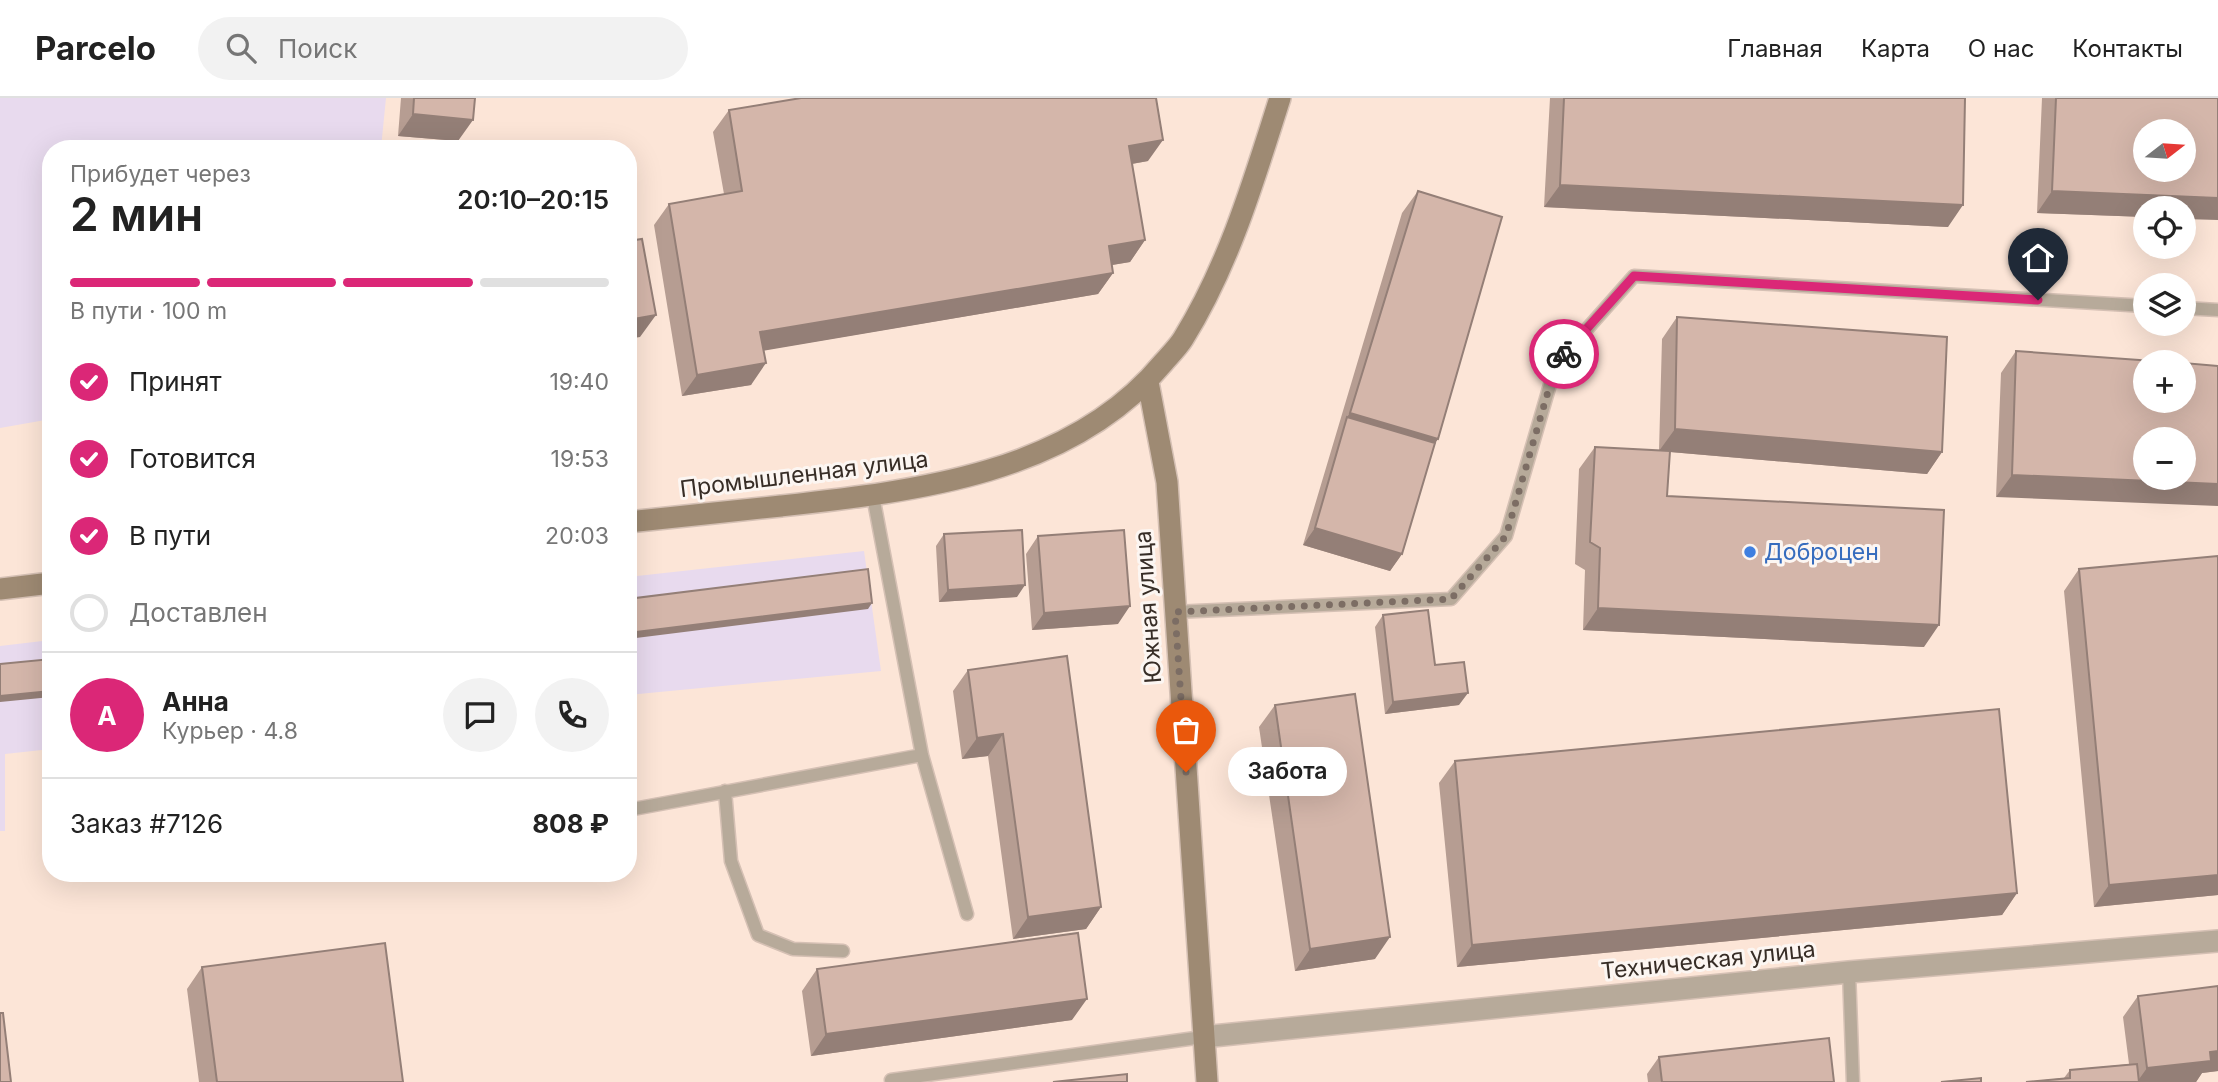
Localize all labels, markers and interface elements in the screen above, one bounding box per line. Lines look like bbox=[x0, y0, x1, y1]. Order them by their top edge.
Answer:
search box bbox=[198, 17, 688, 80]
text: Parcelo bbox=[35, 28, 156, 68]
icon: search bbox=[222, 29, 260, 67]
text: Поиск bbox=[278, 33, 357, 64]
text: Главная bbox=[1727, 34, 1823, 63]
text: Карта bbox=[1861, 34, 1930, 63]
text: О нас bbox=[1968, 34, 2034, 63]
text: Контакты bbox=[2072, 34, 2183, 63]
north arrow bbox=[2133, 119, 2196, 182]
map controls bbox=[2133, 119, 2196, 490]
text: Прибудет через bbox=[70, 160, 251, 188]
text: 20:10–20:15 bbox=[457, 184, 609, 215]
text: 2 мин bbox=[70, 186, 203, 242]
button: locate bbox=[2133, 196, 2196, 259]
pin bbox=[2008, 228, 2068, 300]
icon: home bbox=[2019, 239, 2057, 277]
button: layers bbox=[2133, 273, 2196, 336]
text: В пути · 100 m bbox=[70, 297, 227, 325]
courier bbox=[1529, 319, 1599, 389]
icon: bike bbox=[1545, 335, 1583, 373]
button: + bbox=[2133, 350, 2196, 413]
icon: check bbox=[70, 363, 108, 401]
text: Принят bbox=[129, 366, 222, 397]
text: 19:40 bbox=[549, 368, 609, 396]
button: − bbox=[2133, 427, 2196, 490]
icon: check bbox=[70, 440, 108, 478]
text: Готовится bbox=[129, 443, 256, 474]
text: 19:53 bbox=[551, 445, 609, 473]
street label: Промышленная улица bbox=[678, 445, 930, 503]
icon: check bbox=[70, 517, 108, 555]
text: В пути bbox=[129, 520, 211, 551]
text: 20:03 bbox=[545, 522, 609, 550]
street label: Южная улица bbox=[1129, 530, 1167, 684]
place label: Доброцен bbox=[1764, 538, 1879, 566]
marker: Доброцен bbox=[1742, 544, 1758, 560]
text: Доставлен bbox=[129, 597, 268, 628]
button: chat bbox=[443, 678, 517, 752]
button: phone bbox=[535, 678, 609, 752]
text: Анна bbox=[162, 686, 229, 717]
text: А bbox=[97, 700, 117, 731]
pin bbox=[1156, 700, 1216, 772]
icon: bag bbox=[1167, 711, 1205, 749]
text: Курьер · 4.8 bbox=[162, 717, 298, 745]
callout: Забота bbox=[1228, 748, 1347, 796]
text: Забота bbox=[1247, 757, 1328, 785]
text: Заказ #7126 bbox=[70, 808, 223, 839]
text: 808 ₽ bbox=[532, 808, 609, 839]
street label: Техническая улица bbox=[1599, 935, 1817, 985]

